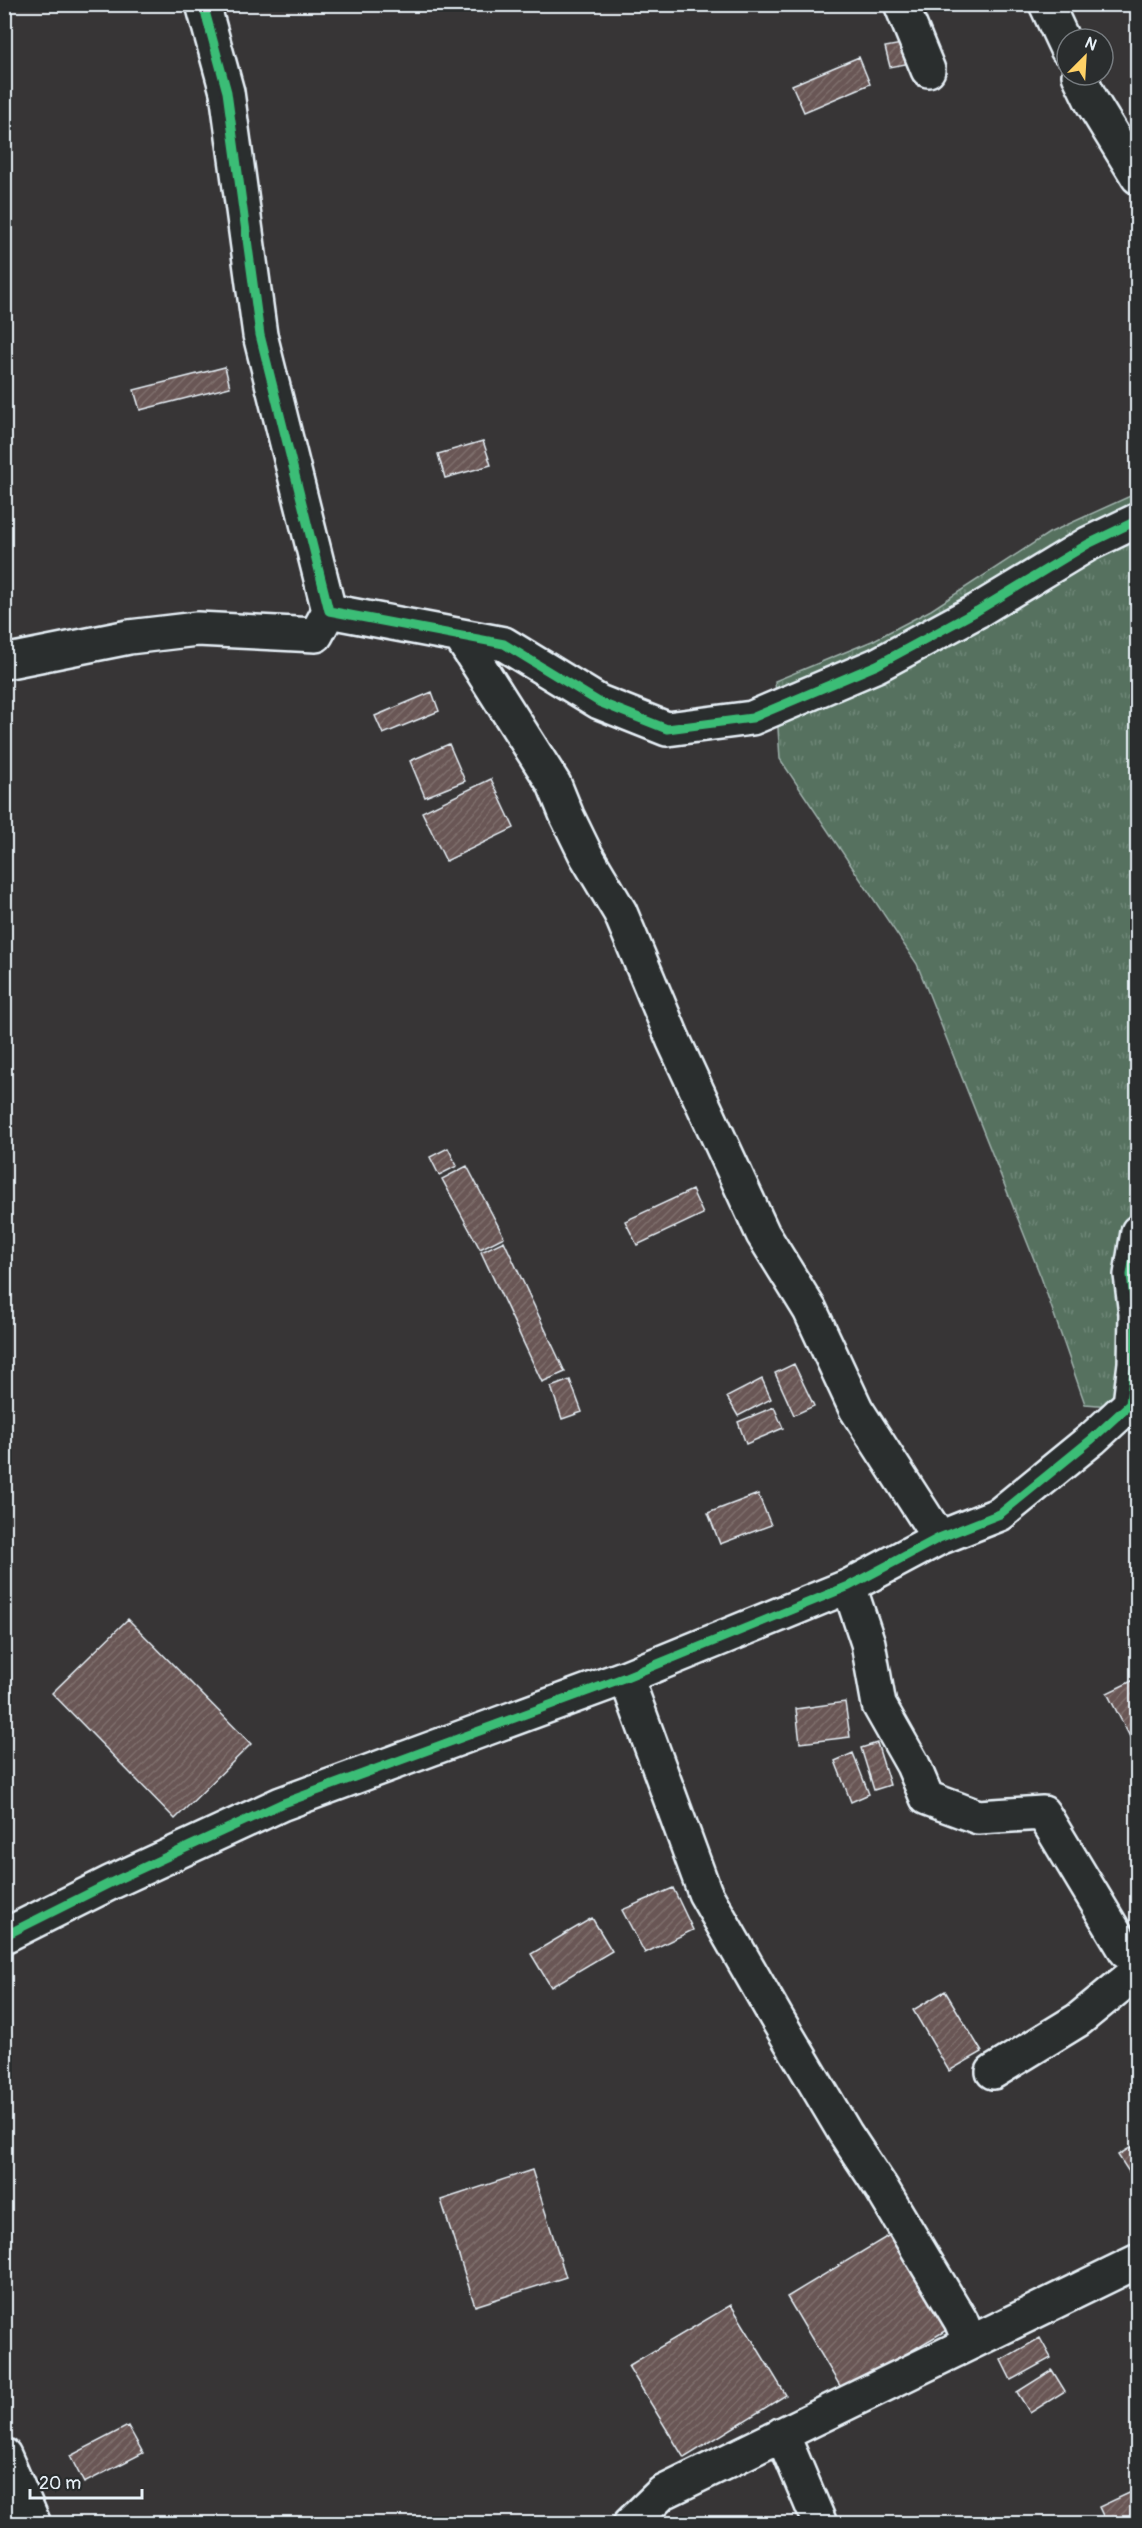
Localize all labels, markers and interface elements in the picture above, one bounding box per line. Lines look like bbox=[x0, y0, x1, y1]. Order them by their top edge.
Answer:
north arrow bbox=[1055, 27, 1115, 87]
text: N bbox=[1082, 33, 1100, 56]
scale bar bbox=[30, 2462, 142, 2500]
text: 20 m bbox=[39, 2472, 81, 2495]

